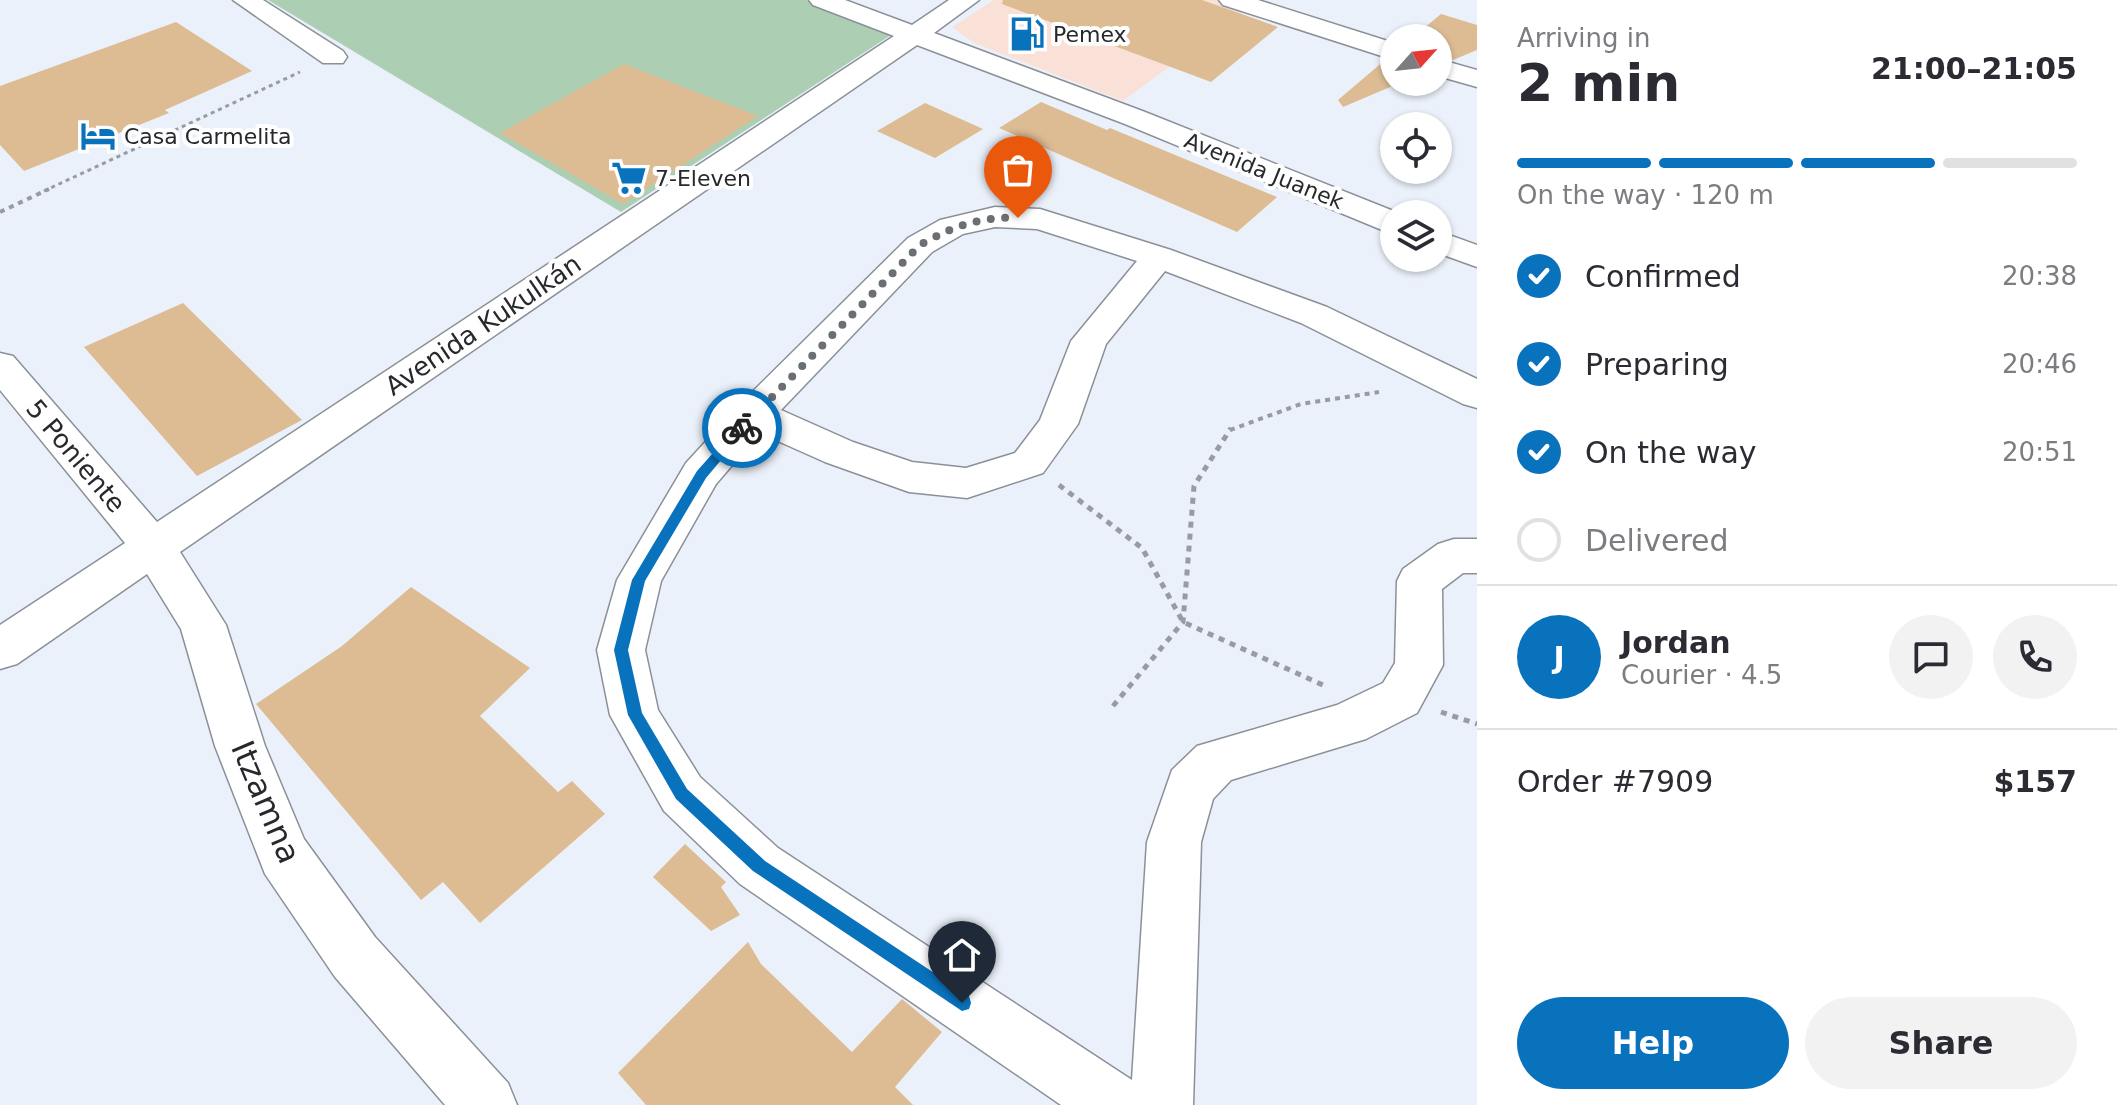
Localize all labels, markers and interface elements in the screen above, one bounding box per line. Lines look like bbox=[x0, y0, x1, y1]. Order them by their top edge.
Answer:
fuel station icon: Pemex bbox=[1008, 15, 1046, 53]
place label: Pemex bbox=[1053, 22, 1127, 47]
text: Arriving in bbox=[1517, 23, 1651, 53]
north arrow bbox=[1380, 24, 1452, 96]
map controls bbox=[1380, 24, 1452, 272]
text: 21:00–21:05 bbox=[1871, 51, 2077, 86]
text: 2 min bbox=[1517, 53, 1680, 113]
button: locate bbox=[1380, 112, 1452, 184]
hotel icon: Casa Carmelita bbox=[79, 117, 117, 155]
place label: Casa Carmelita bbox=[124, 124, 292, 149]
street label: Avenida Juanek bbox=[1181, 128, 1347, 214]
pin bbox=[984, 136, 1052, 218]
icon: bag bbox=[996, 148, 1040, 192]
supermarket icon: 7-Eleven bbox=[610, 159, 648, 197]
place label: 7-Eleven bbox=[655, 166, 751, 191]
text: On the way · 120 m bbox=[1517, 180, 1774, 210]
button: layers bbox=[1380, 200, 1452, 272]
street label: Avenida Kukulkán bbox=[380, 248, 586, 402]
icon: check bbox=[1517, 254, 1561, 298]
text: Confirmed bbox=[1585, 259, 1741, 294]
text: 20:38 bbox=[2002, 261, 2077, 291]
icon: check bbox=[1517, 342, 1561, 386]
text: Preparing bbox=[1585, 347, 1729, 382]
text: 20:46 bbox=[2002, 349, 2077, 379]
courier bbox=[702, 388, 782, 468]
street label: 5 Poniente bbox=[20, 394, 132, 518]
icon: bike bbox=[720, 406, 764, 450]
icon: check bbox=[1517, 430, 1561, 474]
text: On the way bbox=[1585, 435, 1757, 470]
text: 20:51 bbox=[2002, 437, 2077, 467]
text: Delivered bbox=[1585, 523, 1729, 558]
button: chat bbox=[1889, 615, 1973, 699]
button: phone bbox=[1993, 615, 2077, 699]
text: Jordan bbox=[1621, 625, 1731, 660]
text: J bbox=[1553, 640, 1565, 675]
text: Courier · 4.5 bbox=[1621, 660, 1782, 690]
street label: Itzamna bbox=[223, 735, 309, 869]
text: Order #7909 bbox=[1517, 764, 1713, 799]
text: $157 bbox=[1994, 764, 2077, 799]
pin bbox=[928, 921, 996, 1003]
icon: home bbox=[940, 933, 984, 977]
button: Help bbox=[1517, 997, 1789, 1089]
button: Share bbox=[1805, 997, 2077, 1089]

